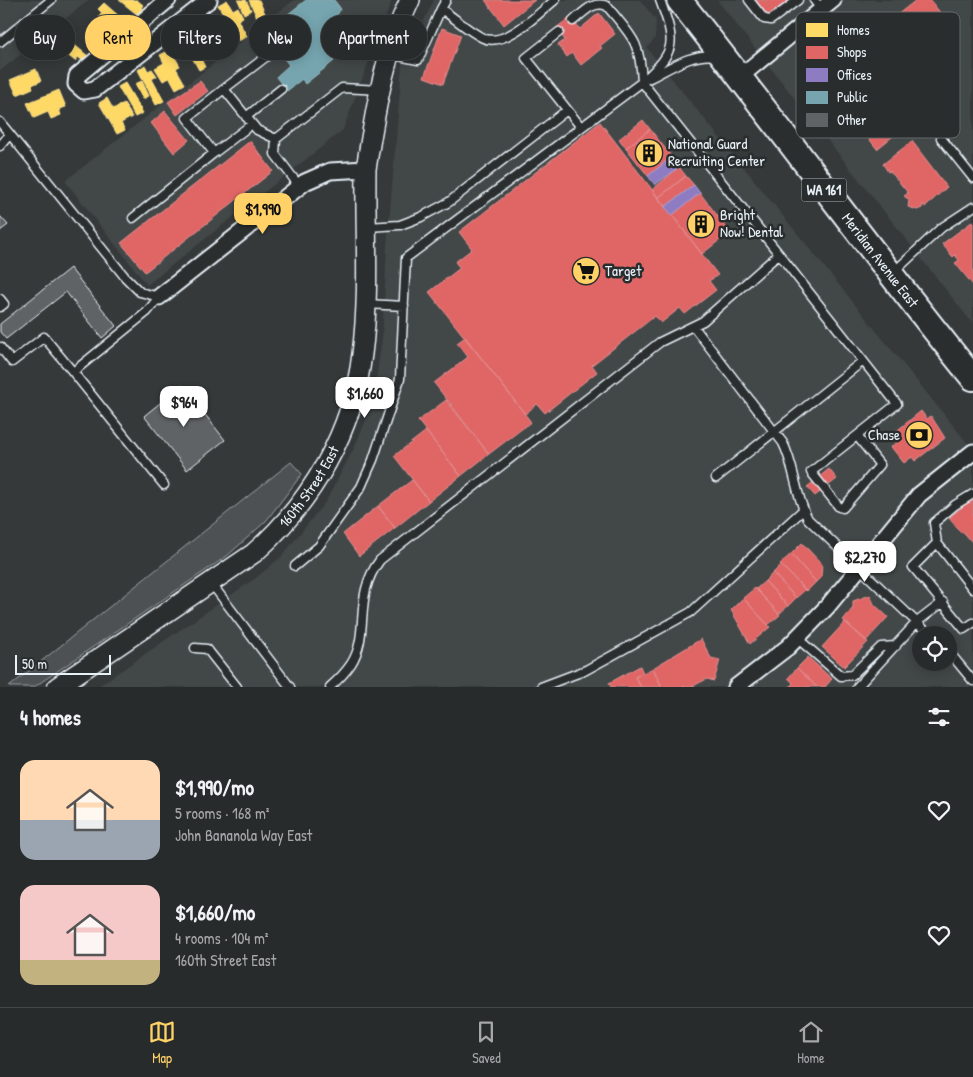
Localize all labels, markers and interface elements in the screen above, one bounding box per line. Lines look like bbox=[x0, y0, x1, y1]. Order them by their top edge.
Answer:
legend bbox=[796, 12, 960, 138]
chip: Buy bbox=[15, 15, 75, 60]
chip: Rent bbox=[85, 15, 151, 60]
chip: Filters bbox=[161, 15, 239, 60]
chip: New bbox=[249, 15, 311, 60]
chip: Apartment bbox=[321, 15, 427, 60]
text: Homes bbox=[837, 20, 870, 39]
text: Shops bbox=[837, 42, 866, 62]
text: Offices bbox=[837, 65, 872, 84]
text: Public bbox=[837, 87, 868, 106]
text: Other bbox=[837, 110, 867, 129]
place label: National Guard Recruiting Center bbox=[668, 133, 765, 171]
building icon: National Guard Recruiting Center bbox=[634, 138, 664, 168]
road number: WA 161 bbox=[802, 178, 846, 202]
pin: $1,990 bbox=[222, 192, 304, 235]
text: $1,990 bbox=[245, 198, 281, 220]
place label: Bright Now! Dental bbox=[720, 204, 783, 242]
street label: Meridian Avenue East bbox=[837, 208, 924, 312]
building icon: Bright Now! Dental bbox=[686, 209, 716, 239]
supermarket icon: Target bbox=[571, 256, 601, 286]
place label: Target bbox=[605, 260, 642, 281]
pin: $1,660 bbox=[324, 376, 406, 419]
text: $1,660 bbox=[346, 382, 384, 404]
pin: $964 bbox=[154, 386, 214, 428]
text: $964 bbox=[171, 391, 197, 413]
bank icon: Chase bbox=[904, 420, 934, 450]
place label: Chase bbox=[868, 424, 900, 445]
street label: 160th Street East bbox=[274, 441, 344, 532]
pin: $2,270 bbox=[824, 540, 906, 583]
text: $2,270 bbox=[844, 546, 886, 568]
map controls bbox=[912, 626, 957, 671]
button: locate bbox=[912, 626, 957, 671]
scale bar bbox=[15, 652, 111, 675]
text: 50 m bbox=[22, 654, 47, 673]
text: 4 homes bbox=[20, 703, 81, 732]
icon: filters bbox=[925, 703, 953, 731]
text: $1,990/mo bbox=[175, 773, 254, 802]
icon: home bbox=[60, 780, 120, 840]
icon: heart bbox=[925, 796, 953, 824]
text: 5 rooms · 168 m² bbox=[175, 802, 269, 824]
text: John Bananola Way East bbox=[175, 824, 312, 846]
text: $1,660/mo bbox=[175, 898, 255, 927]
icon: home bbox=[60, 905, 120, 965]
icon: heart bbox=[925, 921, 953, 949]
text: 4 rooms · 104 m² bbox=[175, 927, 269, 949]
text: 160th Street East bbox=[175, 949, 276, 971]
tab: Map bbox=[148, 1018, 176, 1067]
tab: Saved bbox=[472, 1018, 501, 1067]
tab: Home bbox=[797, 1018, 825, 1067]

